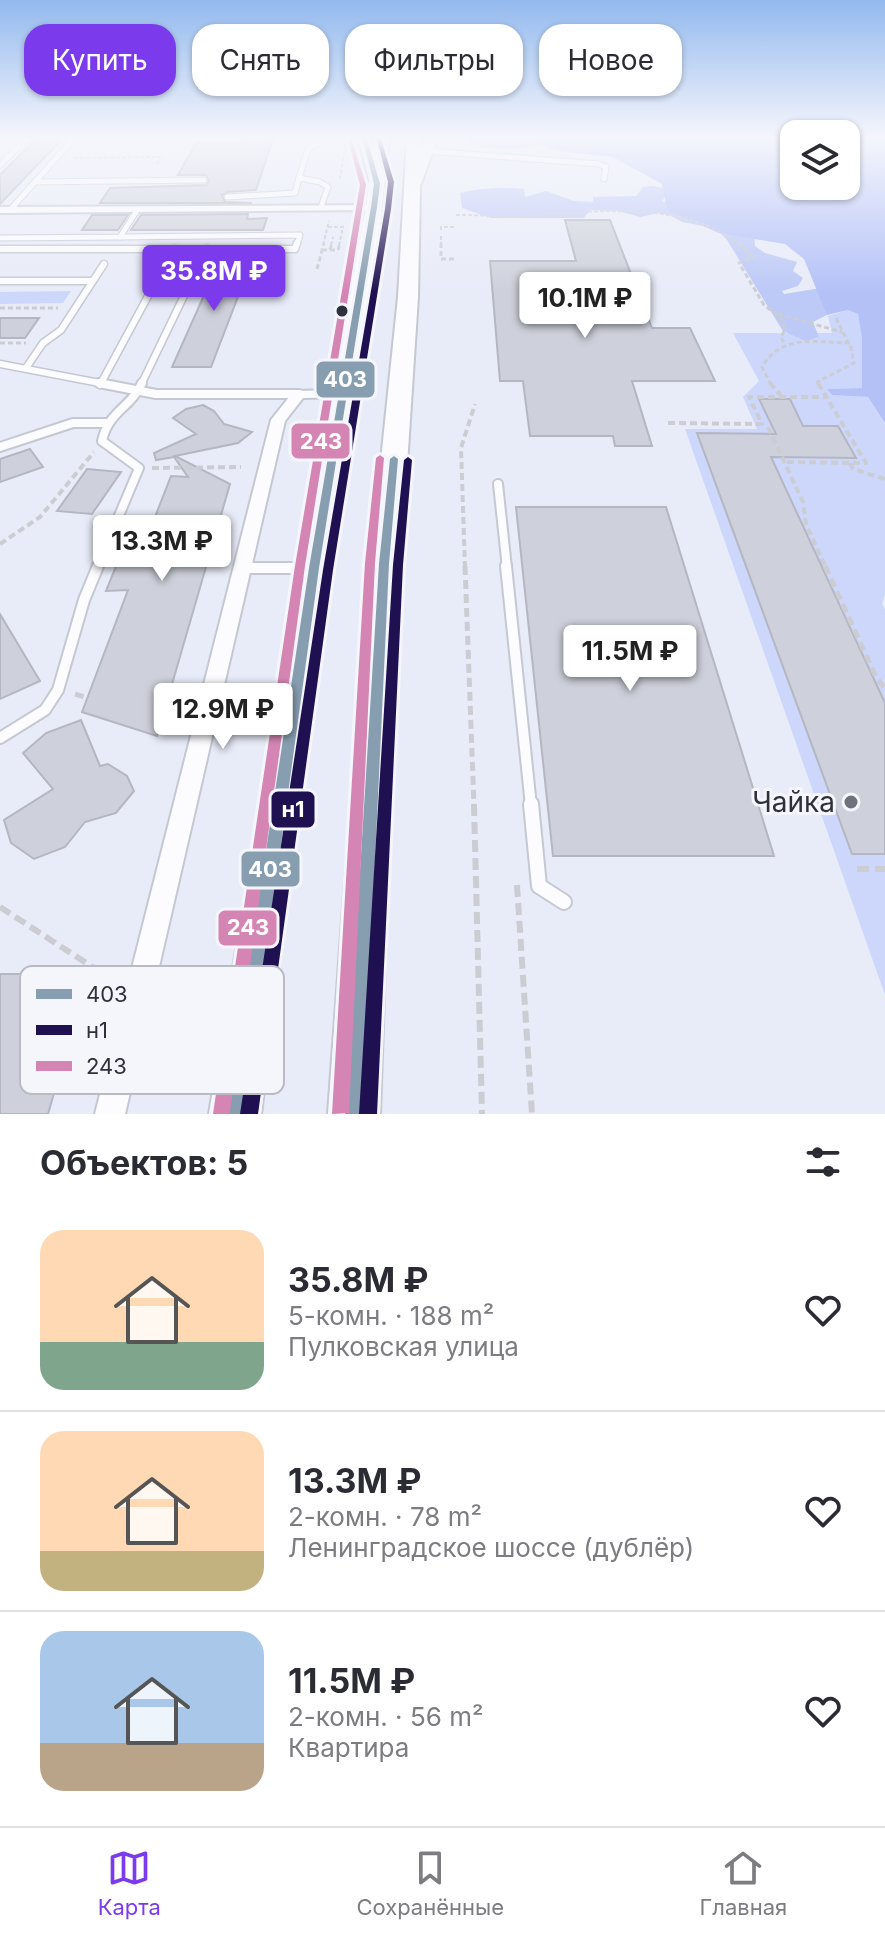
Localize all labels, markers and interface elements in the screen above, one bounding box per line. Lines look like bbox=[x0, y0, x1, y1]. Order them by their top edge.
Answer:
chip: Купить bbox=[24, 24, 176, 96]
chip: Снять bbox=[192, 24, 329, 96]
chip: Фильтры bbox=[345, 24, 523, 96]
chip: Новое bbox=[539, 24, 682, 96]
map controls bbox=[780, 120, 860, 200]
button: layers bbox=[780, 120, 860, 200]
pin: 35.8M ₽ bbox=[140, 245, 288, 313]
text: 35.8M ₽ bbox=[160, 255, 268, 286]
pin: 10.1M ₽ bbox=[511, 272, 659, 340]
text: 10.1M ₽ bbox=[537, 282, 633, 313]
unlabelled marker bbox=[334, 303, 350, 319]
line badge: 403 bbox=[315, 360, 376, 399]
text: 403 bbox=[323, 366, 367, 392]
line badge: 243 bbox=[290, 422, 351, 460]
text: 243 bbox=[300, 428, 342, 454]
pin: 13.3M ₽ bbox=[88, 515, 236, 583]
text: 13.3M ₽ bbox=[111, 525, 213, 556]
pin: 11.5M ₽ bbox=[556, 625, 704, 693]
text: 11.5M ₽ bbox=[581, 635, 679, 666]
pin: 12.9M ₽ bbox=[149, 683, 297, 751]
text: 12.9M ₽ bbox=[172, 693, 274, 724]
place label: Чайка bbox=[752, 785, 835, 819]
line badge: н1 bbox=[270, 790, 316, 829]
marker: Чайка bbox=[842, 793, 860, 811]
text: н1 bbox=[281, 796, 305, 822]
line badge: 403 bbox=[240, 850, 301, 888]
text: 403 bbox=[248, 856, 292, 882]
line badge: 243 bbox=[217, 909, 278, 947]
text: 243 bbox=[227, 914, 269, 940]
legend bbox=[20, 966, 284, 1094]
text: 403 bbox=[86, 981, 128, 1007]
text: н1 bbox=[86, 1017, 108, 1043]
text: 243 bbox=[86, 1053, 127, 1079]
icon: filters bbox=[801, 1140, 845, 1184]
text: Объектов: 5 bbox=[40, 1142, 248, 1183]
text: 35.8M ₽ bbox=[288, 1259, 428, 1300]
icon: home bbox=[104, 1262, 200, 1358]
icon: heart bbox=[801, 1288, 845, 1332]
text: 5-комн. · 188 m² bbox=[288, 1300, 494, 1331]
text: Пулковская улица bbox=[288, 1331, 519, 1362]
text: 13.3M ₽ bbox=[288, 1460, 421, 1501]
icon: home bbox=[104, 1463, 200, 1559]
icon: heart bbox=[801, 1489, 845, 1533]
text: 2-комн. · 78 m² bbox=[288, 1501, 482, 1532]
text: Ленинградское шоссе (дублёр) bbox=[288, 1532, 694, 1563]
text: 11.5M ₽ bbox=[288, 1660, 415, 1701]
icon: home bbox=[104, 1663, 200, 1759]
icon: heart bbox=[801, 1689, 845, 1733]
text: 2-комн. · 56 m² bbox=[288, 1701, 483, 1732]
text: Квартира bbox=[288, 1732, 409, 1763]
tab: Карта bbox=[98, 1846, 161, 1920]
tab: Сохранённые bbox=[356, 1846, 504, 1920]
tab: Главная bbox=[700, 1846, 787, 1920]

